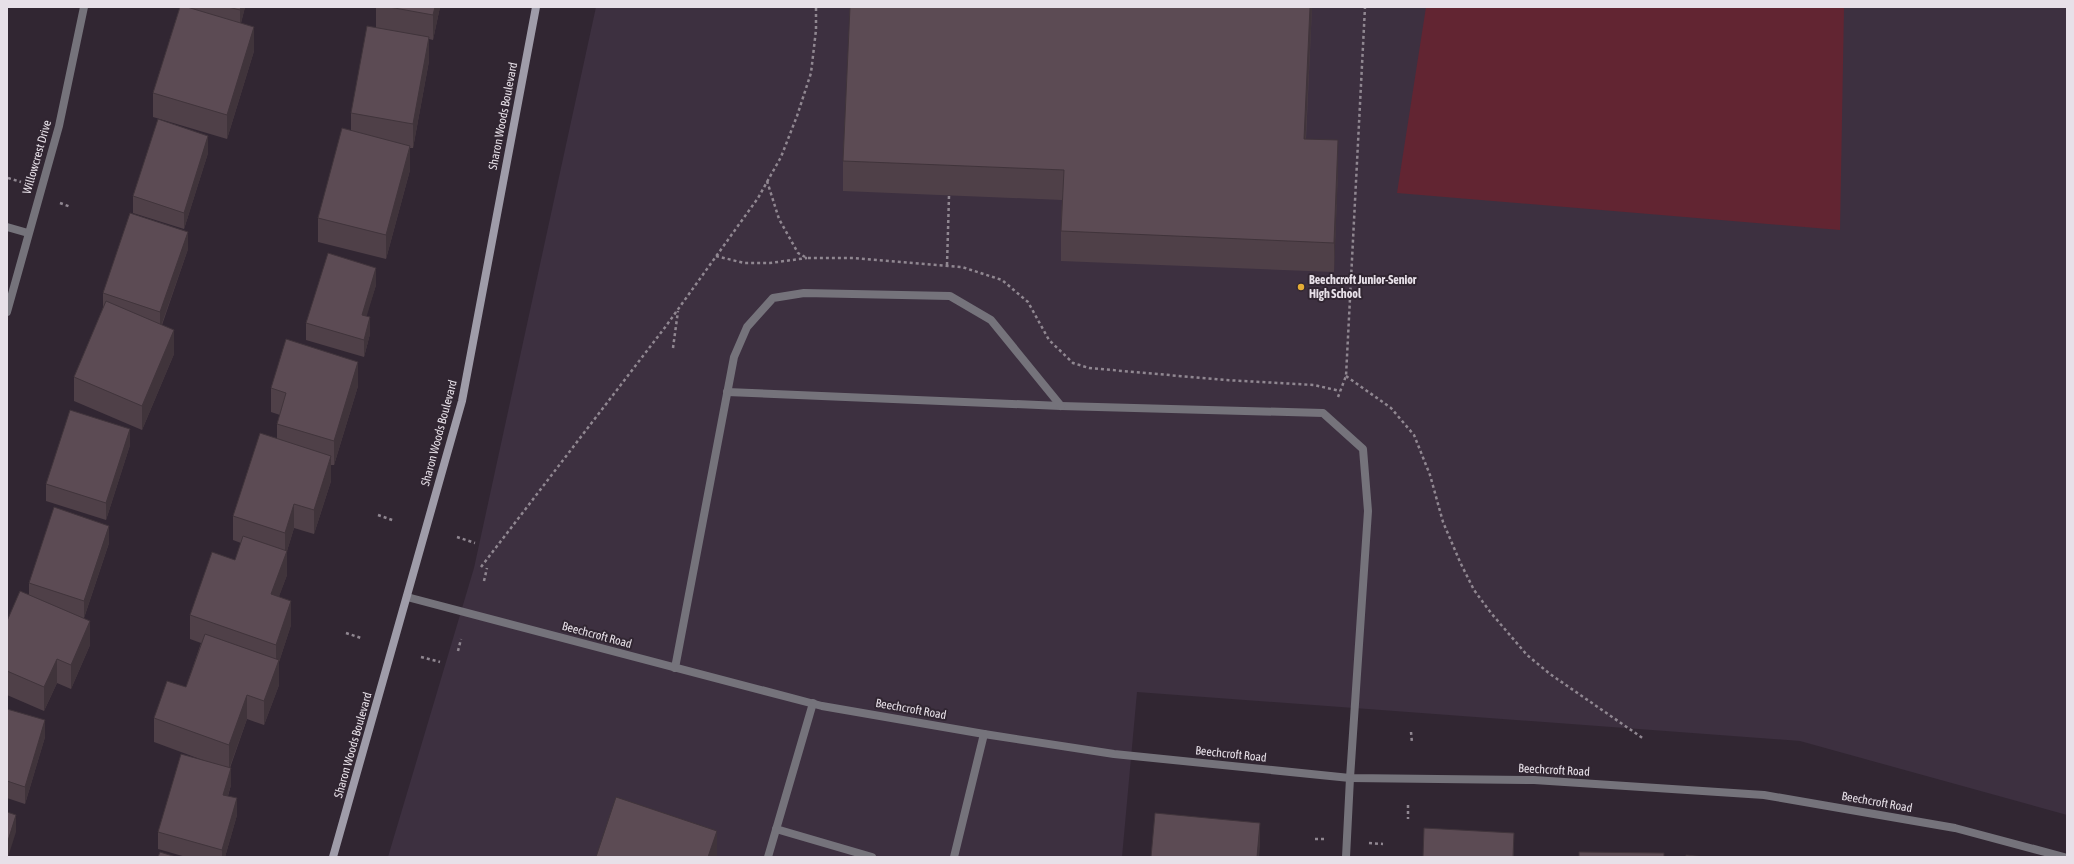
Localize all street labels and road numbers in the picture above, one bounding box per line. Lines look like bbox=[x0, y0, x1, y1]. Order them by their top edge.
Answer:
street label: Sharon Woods Boulevard bbox=[486, 61, 520, 171]
street label: Willowcrest Drive bbox=[20, 118, 54, 196]
street label: Sharon Woods Boulevard bbox=[418, 378, 460, 488]
street label: Beechcroft Road bbox=[561, 619, 633, 651]
street label: Sharon Woods Boulevard bbox=[331, 690, 375, 800]
street label: Beechcroft Road bbox=[874, 696, 948, 722]
street label: Beechcroft Road bbox=[1195, 743, 1267, 765]
street label: Beechcroft Road bbox=[1518, 761, 1590, 779]
street label: Beechcroft Road bbox=[1840, 789, 1914, 815]

